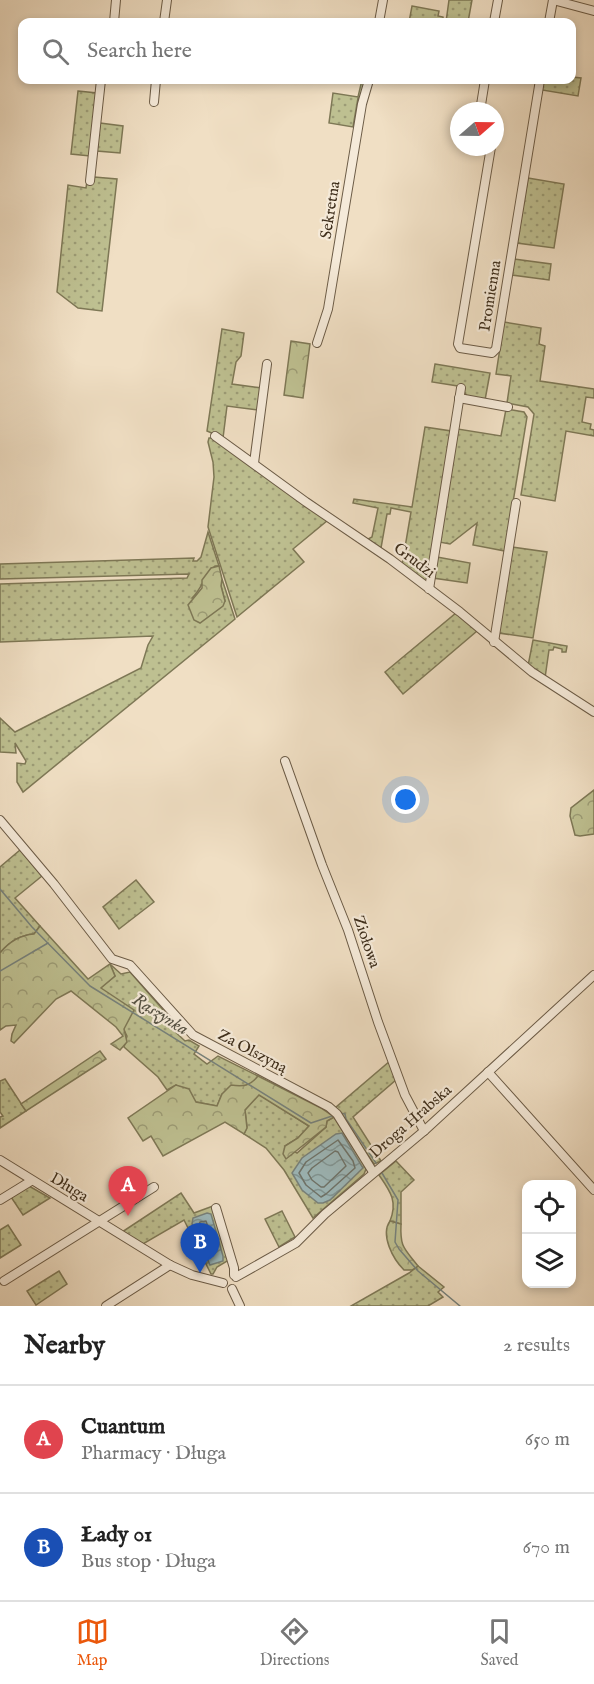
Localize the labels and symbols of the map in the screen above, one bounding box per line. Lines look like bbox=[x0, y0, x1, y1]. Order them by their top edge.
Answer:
north arrow bbox=[450, 102, 504, 156]
street label: Sekretna bbox=[317, 180, 345, 240]
street label: Promienna bbox=[476, 259, 506, 333]
street label: Grudzi bbox=[389, 539, 439, 583]
your location bbox=[391, 785, 420, 814]
street label: Ziołowa bbox=[348, 913, 384, 971]
water label: Raszynka bbox=[128, 989, 192, 1041]
street label: Za Olszyną bbox=[214, 1025, 291, 1079]
street label: Droga Hrabska bbox=[366, 1081, 456, 1163]
pin: A bbox=[108, 1166, 148, 1216]
street label: Długa bbox=[46, 1169, 92, 1207]
pin: B bbox=[180, 1224, 220, 1273]

